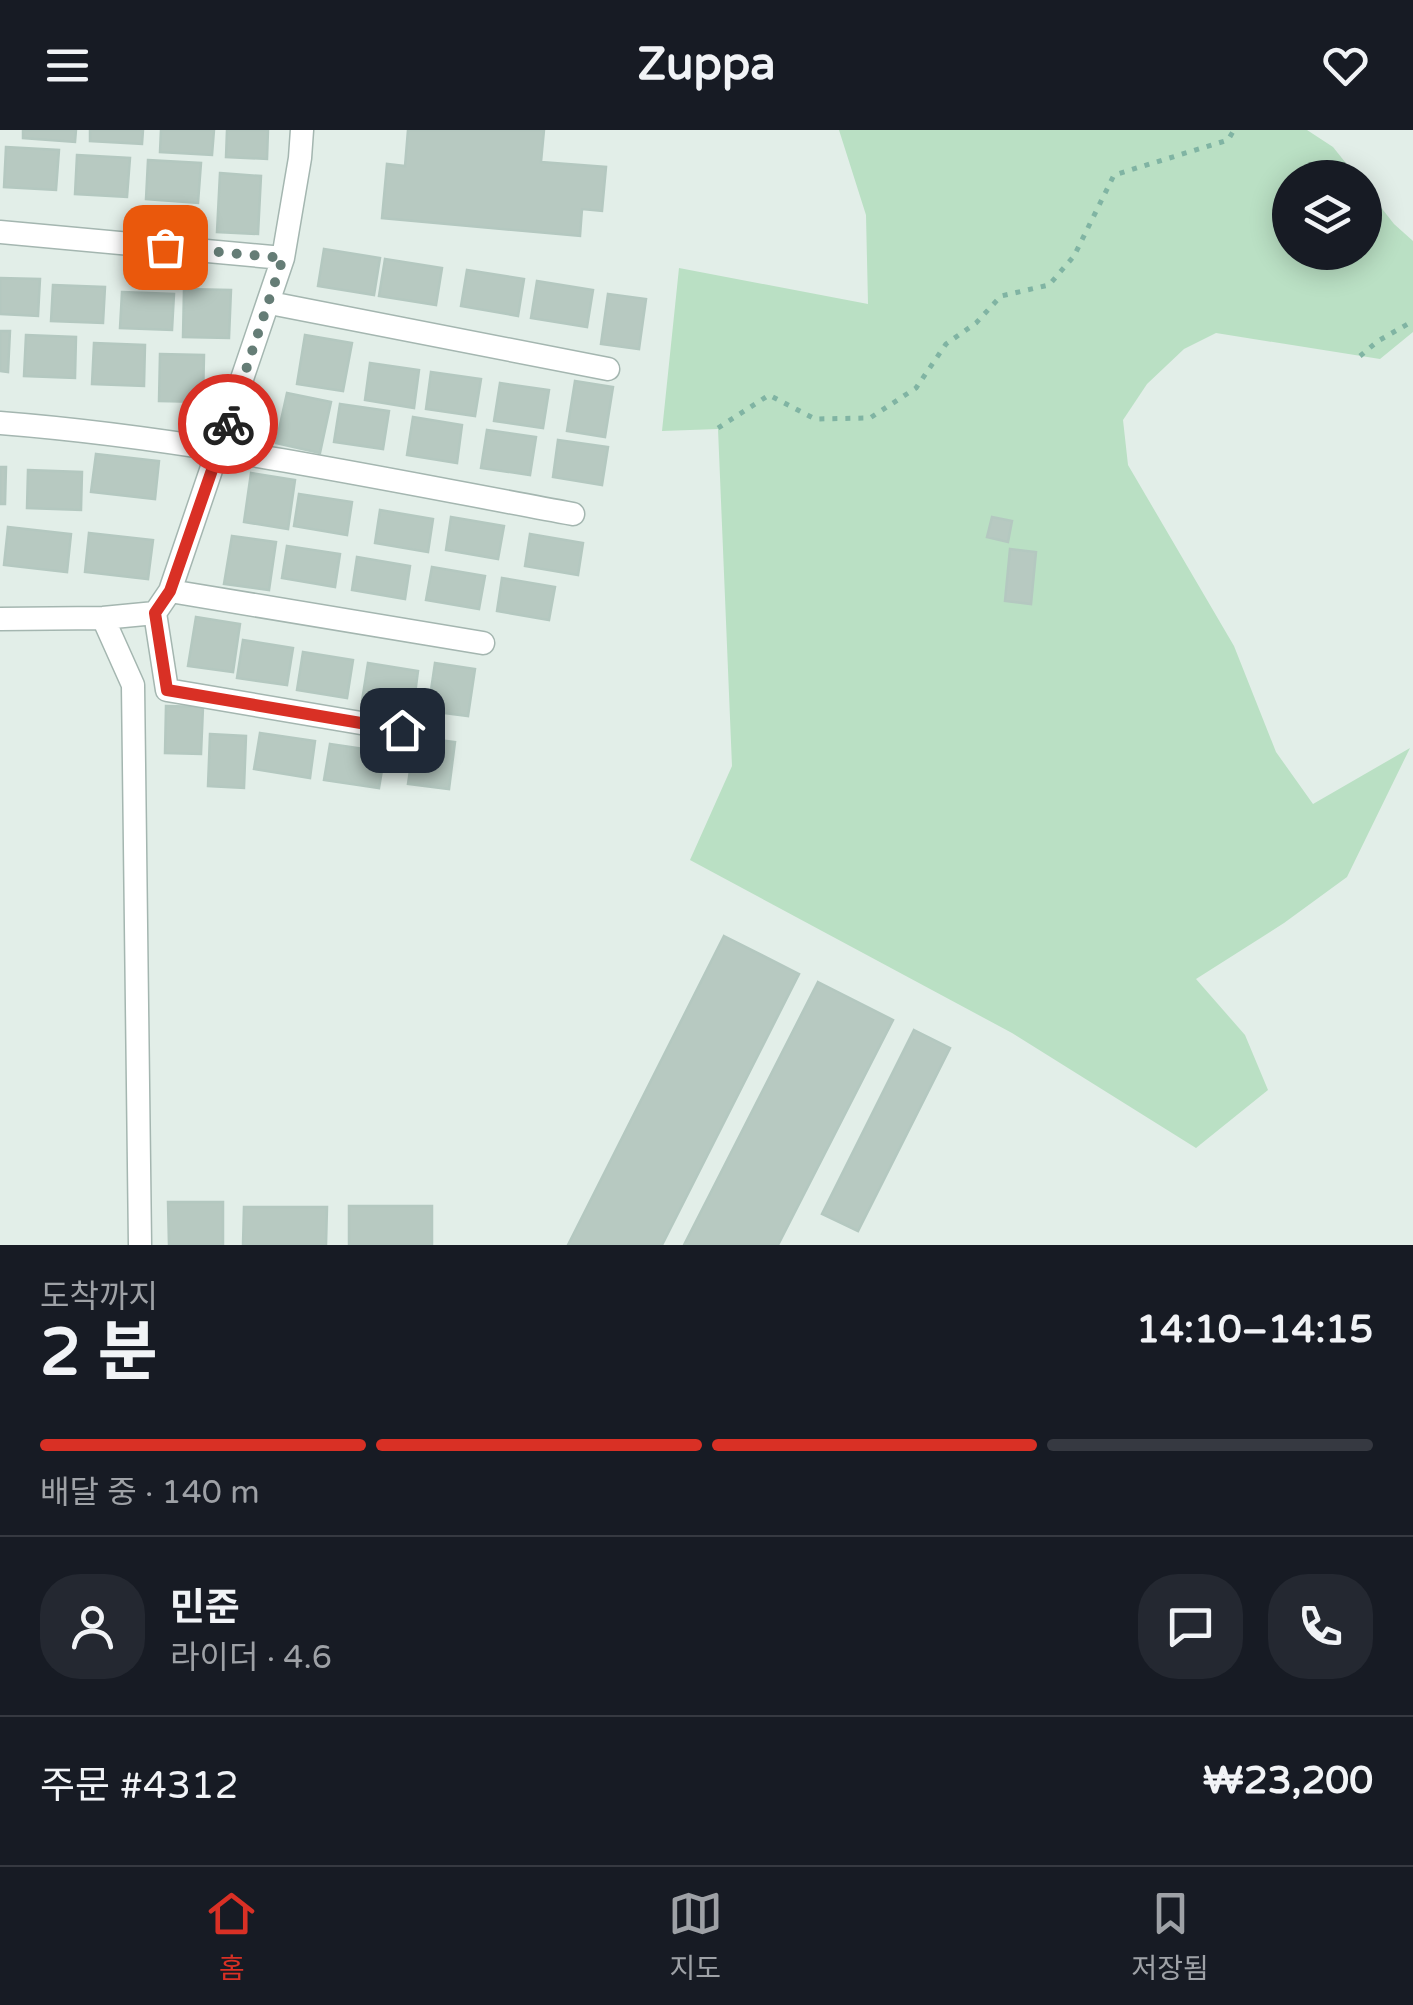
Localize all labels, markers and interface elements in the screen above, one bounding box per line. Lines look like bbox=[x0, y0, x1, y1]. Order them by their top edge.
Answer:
icon: menu bbox=[40, 38, 95, 93]
text: Zuppa bbox=[637, 38, 776, 92]
icon: heart bbox=[1318, 38, 1373, 93]
map controls bbox=[1272, 160, 1382, 270]
button: layers bbox=[1272, 160, 1382, 270]
pin bbox=[123, 205, 208, 290]
icon: bag bbox=[138, 220, 193, 275]
courier bbox=[178, 374, 278, 474]
icon: bike bbox=[201, 397, 256, 452]
pin bbox=[360, 688, 445, 773]
icon: home bbox=[375, 703, 430, 758]
text: 도착까지 bbox=[40, 1278, 158, 1316]
text: 14:10–14:15 bbox=[1136, 1307, 1373, 1353]
text: 2 분 bbox=[40, 1314, 158, 1393]
text: 배달 중 · 140 m bbox=[40, 1474, 260, 1512]
button: person bbox=[40, 1574, 145, 1679]
button: chat bbox=[1138, 1574, 1243, 1679]
button: phone bbox=[1268, 1574, 1373, 1679]
text: 민준 bbox=[170, 1585, 240, 1631]
text: 라이더 · 4.6 bbox=[170, 1639, 332, 1677]
text: ₩23,200 bbox=[1203, 1758, 1373, 1804]
text: 주문 #4312 bbox=[40, 1763, 239, 1809]
tab: 홈 bbox=[204, 1886, 259, 1986]
tab: 지도 bbox=[668, 1886, 723, 1986]
tab: 저장됨 bbox=[1131, 1886, 1209, 1986]

